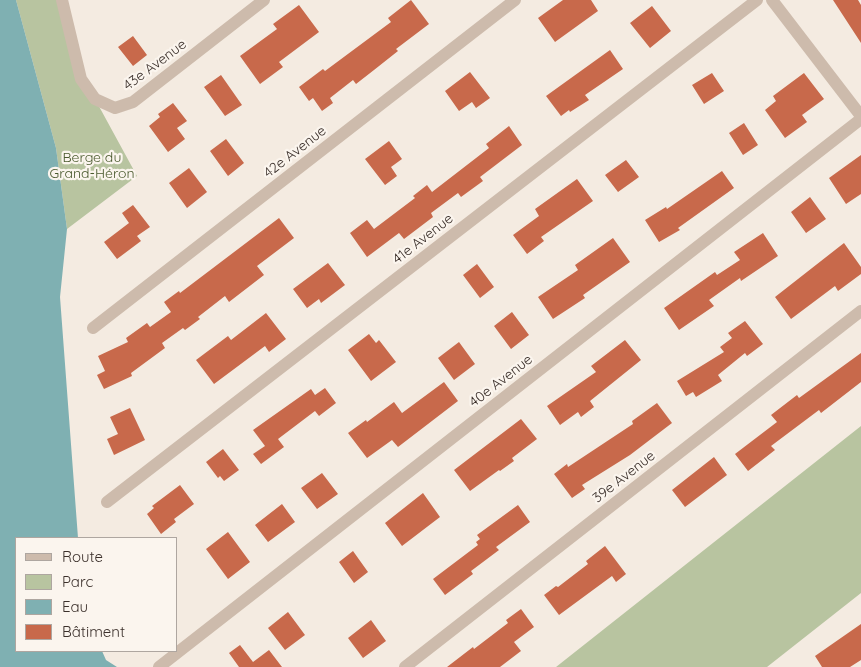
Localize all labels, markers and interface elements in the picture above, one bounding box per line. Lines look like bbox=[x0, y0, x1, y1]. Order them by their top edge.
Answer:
street label: 43e Avenue bbox=[120, 36, 190, 94]
street label: 42e Avenue bbox=[260, 122, 330, 182]
park label: Berge du Grand-Héron bbox=[49, 150, 135, 182]
street label: 41e Avenue bbox=[389, 210, 457, 268]
street label: 40e Avenue bbox=[466, 351, 536, 411]
street label: 39e Avenue bbox=[589, 447, 659, 507]
legend bbox=[15, 537, 178, 652]
text: Route bbox=[62, 547, 103, 566]
text: Parc bbox=[62, 572, 93, 591]
text: Eau bbox=[62, 597, 88, 616]
text: Bâtiment bbox=[62, 622, 125, 641]

